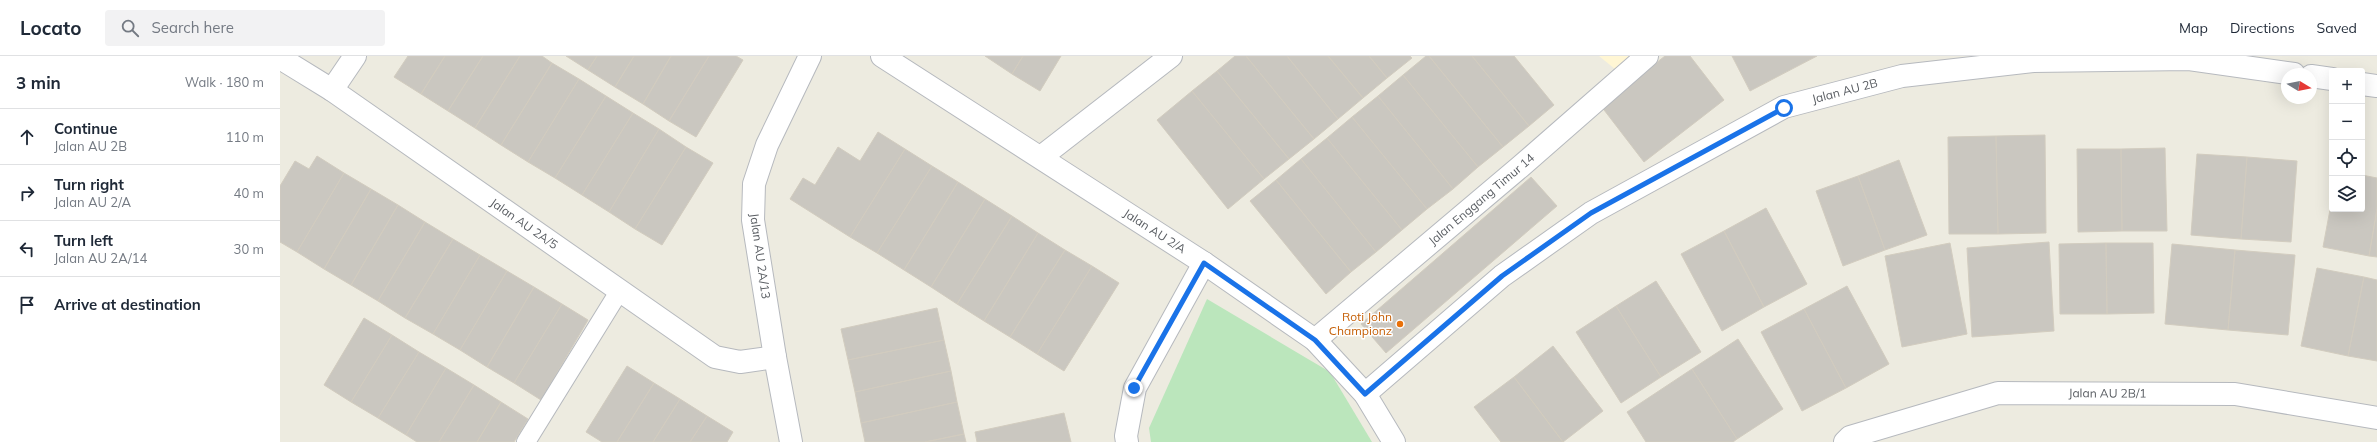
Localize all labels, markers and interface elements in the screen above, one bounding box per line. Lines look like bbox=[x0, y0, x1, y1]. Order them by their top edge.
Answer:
search box bbox=[105, 10, 385, 46]
text: Locato bbox=[20, 16, 81, 40]
icon: search bbox=[119, 17, 141, 39]
text: Search here bbox=[151, 18, 234, 37]
text: Map bbox=[2179, 19, 2208, 37]
text: Directions bbox=[2230, 19, 2295, 37]
text: Saved bbox=[2317, 19, 2357, 37]
north arrow bbox=[2281, 68, 2317, 104]
map controls bbox=[2329, 68, 2365, 212]
button: + bbox=[2329, 68, 2365, 104]
text: 3 min bbox=[16, 72, 61, 93]
text: Walk · 180 m bbox=[185, 74, 264, 90]
street label: Jalan AU 2B bbox=[1810, 75, 1879, 106]
route start bbox=[1775, 99, 1793, 117]
button: − bbox=[2329, 104, 2365, 140]
text: Continue bbox=[54, 119, 117, 138]
icon: ahead bbox=[16, 126, 38, 148]
text: 110 m bbox=[226, 129, 264, 145]
text: Jalan AU 2B bbox=[54, 138, 127, 154]
button: locate bbox=[2329, 140, 2365, 176]
street label: Jalan Enggang Timur 14 bbox=[1425, 150, 1537, 248]
text: Turn right bbox=[54, 175, 124, 194]
button: layers bbox=[2329, 176, 2365, 212]
icon: right bbox=[16, 182, 38, 204]
text: 40 m bbox=[234, 185, 264, 201]
text: Jalan AU 2/A bbox=[54, 194, 131, 210]
street label: Jalan AU 2A/5 bbox=[487, 195, 561, 252]
street label: Jalan AU 2/A bbox=[1121, 205, 1189, 256]
street label: Jalan AU 2A/13 bbox=[747, 212, 774, 300]
text: Turn left bbox=[54, 231, 113, 250]
icon: left bbox=[16, 238, 38, 260]
text: 30 m bbox=[234, 241, 264, 257]
text: Jalan AU 2A/14 bbox=[54, 250, 147, 266]
icon: arrive bbox=[16, 294, 38, 316]
text: Arrive at destination bbox=[54, 295, 201, 314]
place label: Roti John Championz bbox=[1329, 309, 1392, 338]
marker: Roti John Championz bbox=[1395, 319, 1405, 329]
route end bbox=[1125, 379, 1143, 397]
street label: Jalan AU 2B/1 bbox=[2068, 385, 2147, 401]

